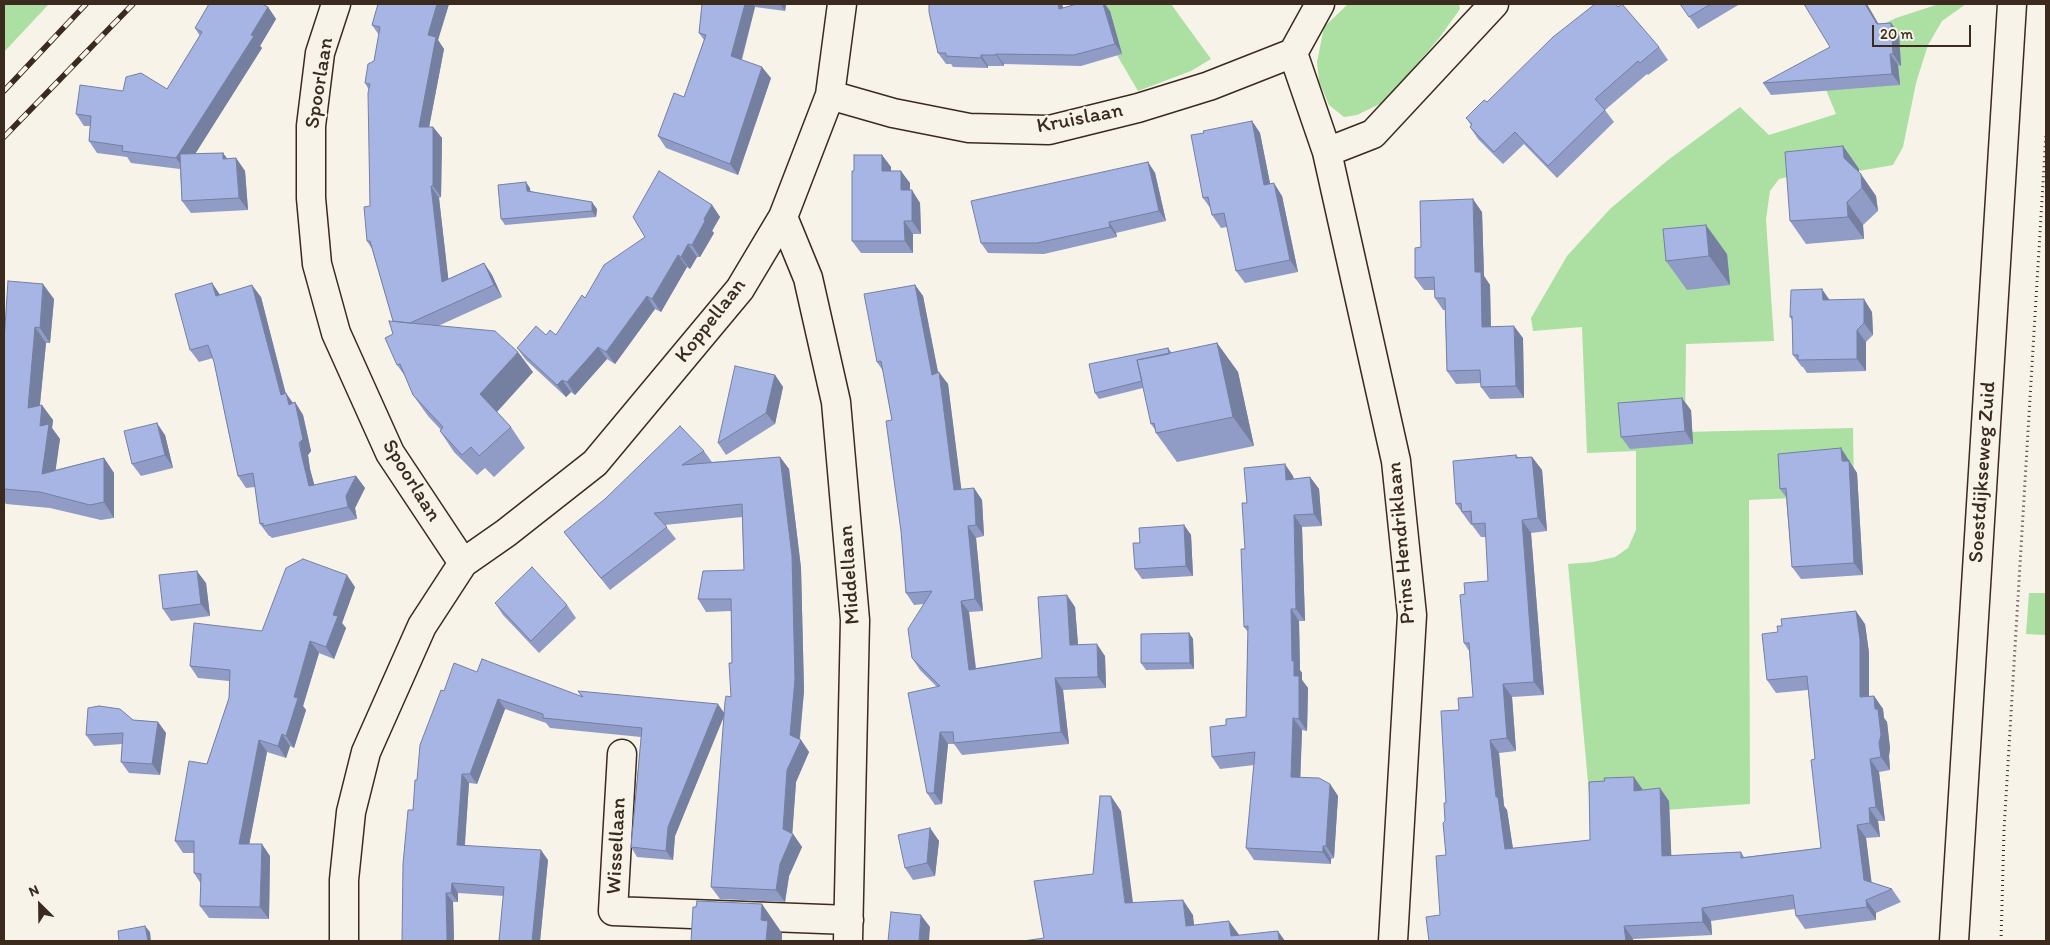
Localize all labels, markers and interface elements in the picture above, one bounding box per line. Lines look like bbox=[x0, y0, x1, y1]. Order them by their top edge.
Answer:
scale bar bbox=[1875, 15, 1974, 47]
text: 20 m bbox=[1880, 25, 1913, 43]
street label: Spoorlaan bbox=[300, 36, 340, 130]
street label: Kruislaan bbox=[1035, 98, 1125, 140]
street label: Koppellaan bbox=[670, 274, 752, 368]
street label: Soestdijkseweg Zuid bbox=[1964, 380, 2002, 564]
street label: Spoorlaan bbox=[376, 435, 446, 527]
street label: Prins Hendriklaan bbox=[1382, 461, 1422, 625]
street label: Middellaan bbox=[834, 524, 866, 626]
street label: Wissellaan bbox=[602, 797, 632, 895]
north arrow bbox=[15, 880, 65, 930]
text: N bbox=[26, 881, 42, 900]

